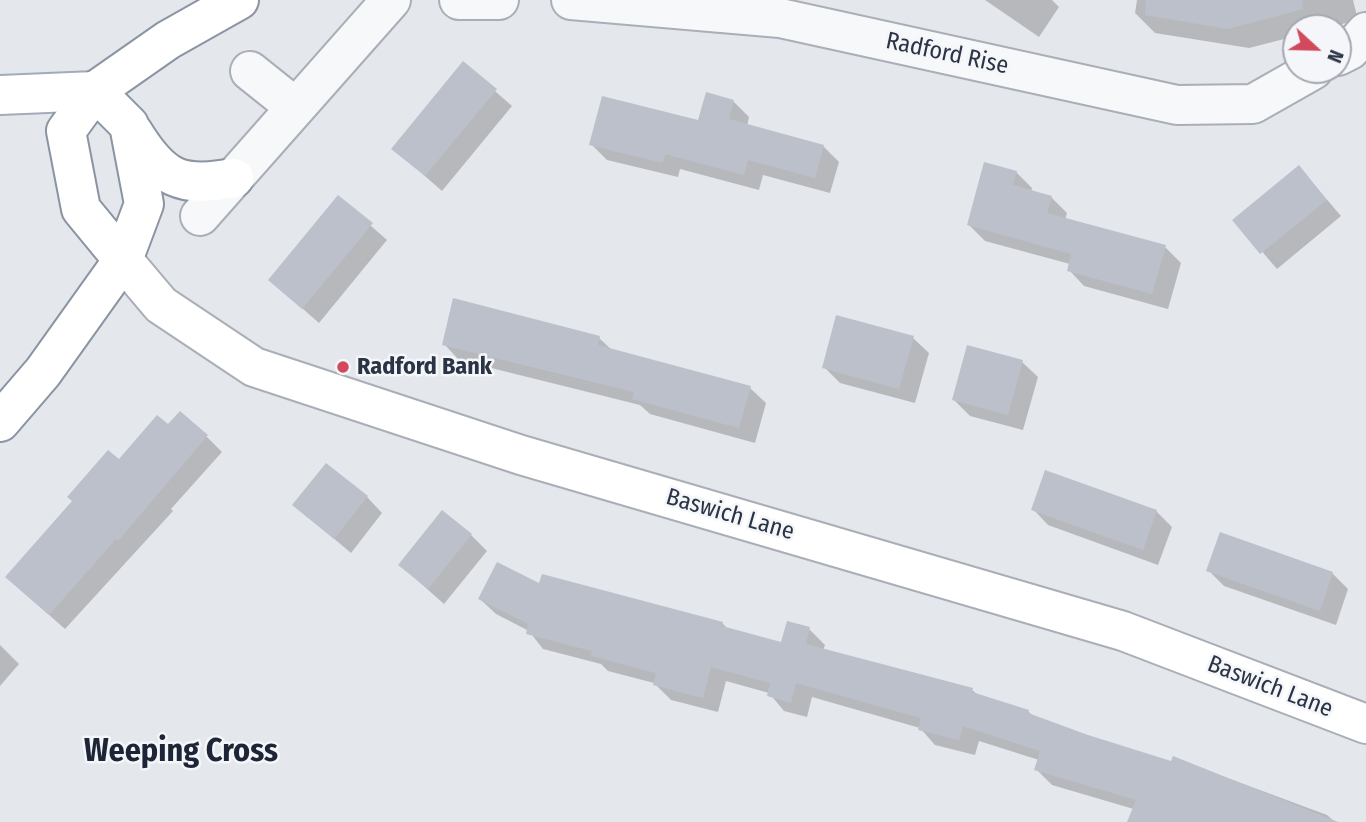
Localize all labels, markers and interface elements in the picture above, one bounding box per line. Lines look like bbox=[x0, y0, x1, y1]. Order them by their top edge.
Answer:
north arrow bbox=[1282, 14, 1352, 84]
street label: Radford Rise bbox=[883, 27, 1011, 81]
text: N bbox=[1322, 47, 1348, 66]
place label: Radford Bank bbox=[357, 353, 492, 381]
marker: Radford Bank bbox=[335, 359, 351, 375]
street label: Baswich Lane bbox=[663, 483, 797, 547]
street label: Baswich Lane bbox=[1203, 650, 1337, 724]
district label: Weeping Cross bbox=[84, 733, 278, 771]

